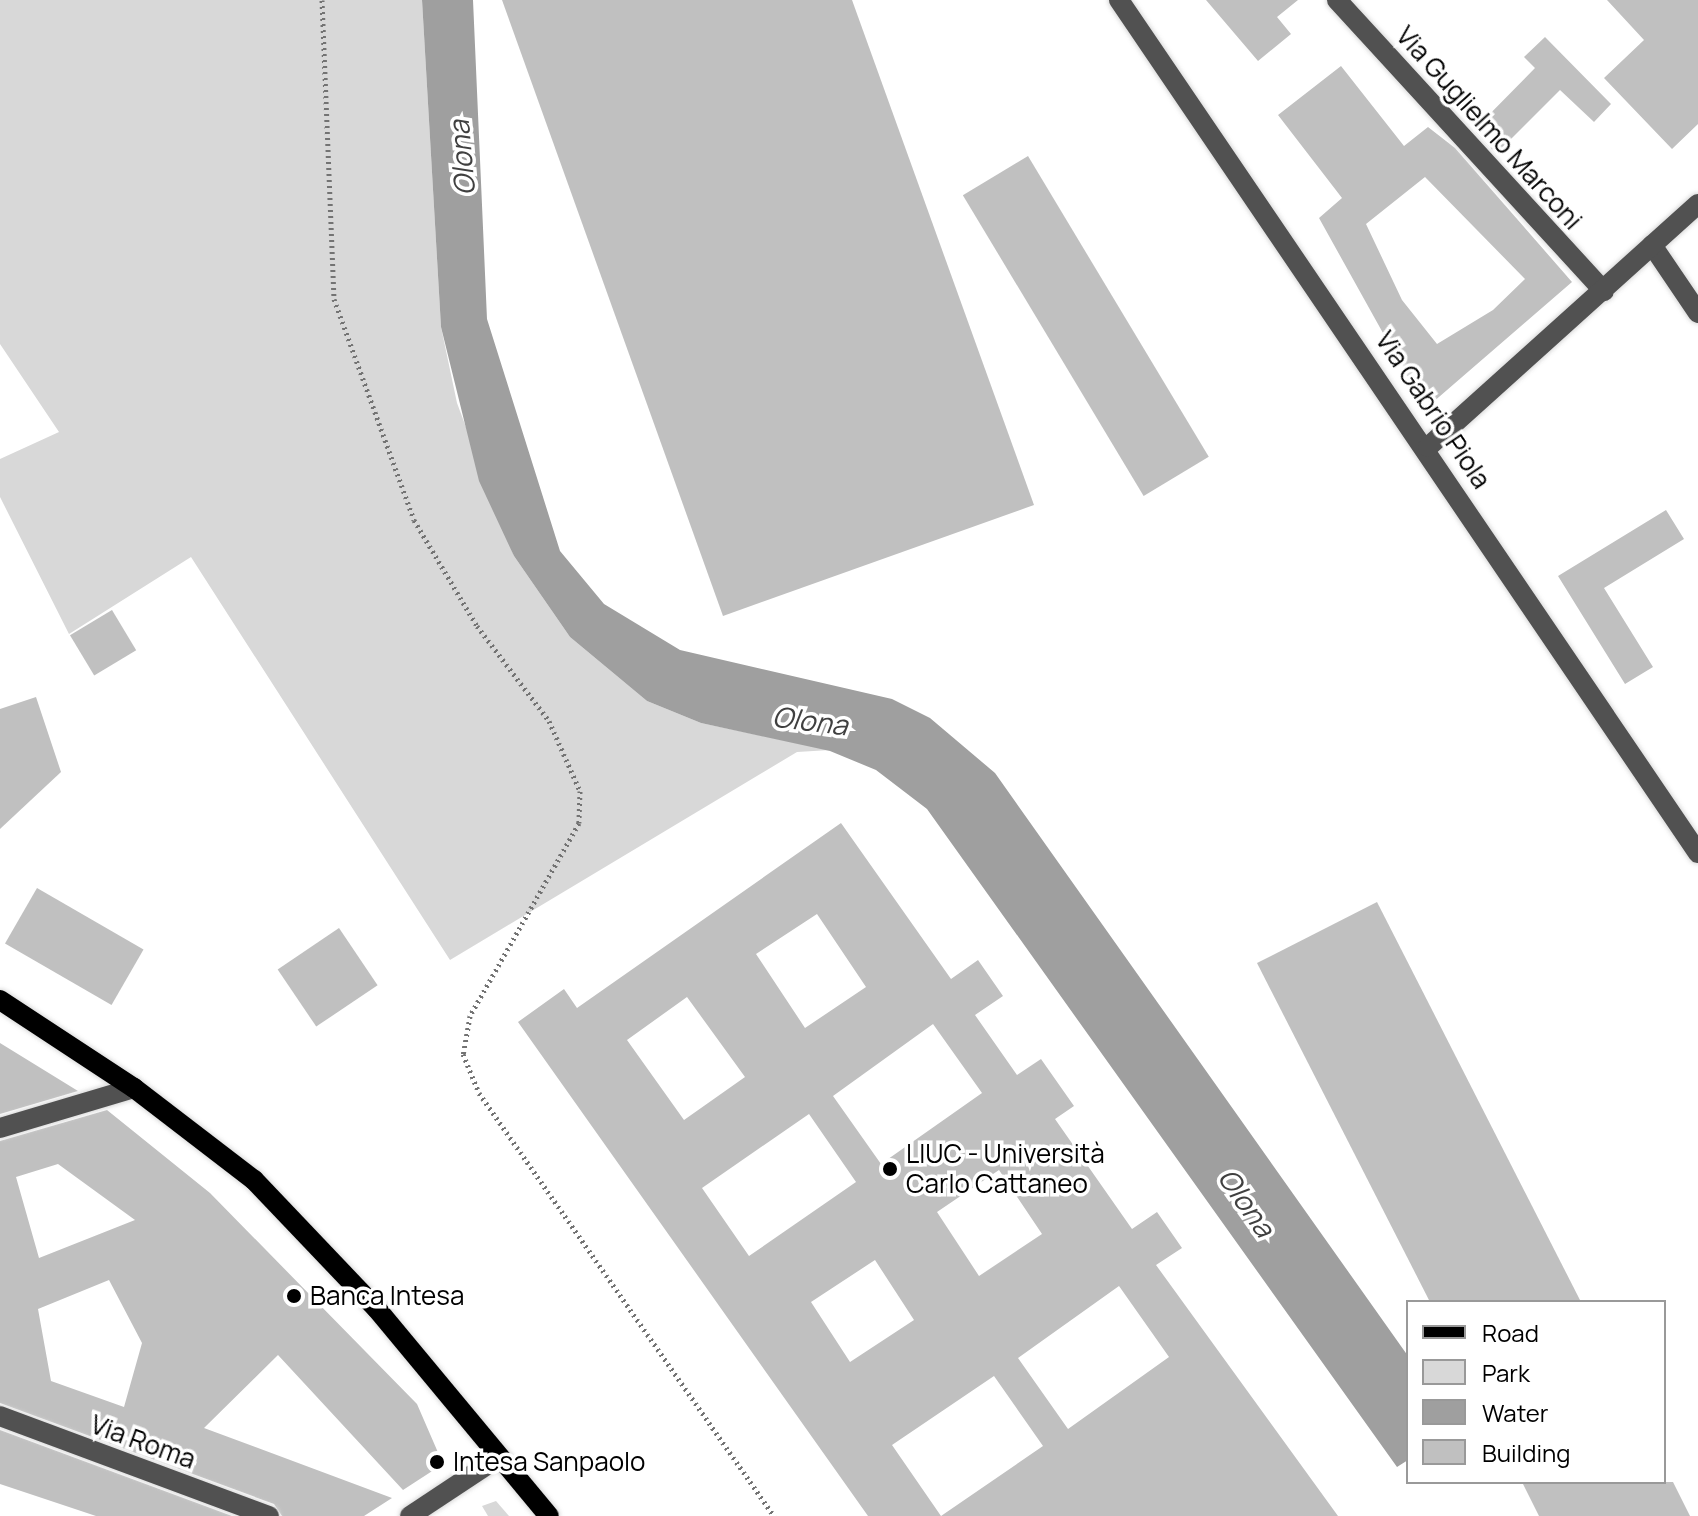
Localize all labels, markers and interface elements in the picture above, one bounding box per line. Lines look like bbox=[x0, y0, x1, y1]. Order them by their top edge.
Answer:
street label: Via Guglielmo Marconi bbox=[1390, 20, 1588, 236]
water label: Olona bbox=[441, 119, 481, 197]
street label: Via Gabrio Piola bbox=[1369, 326, 1497, 494]
water label: Olona bbox=[770, 699, 850, 741]
place label: LIUC - Università Carlo Cattaneo bbox=[906, 1138, 1105, 1200]
marker: LIUC - Università Carlo Cattaneo bbox=[881, 1160, 899, 1178]
water label: Olona bbox=[1212, 1161, 1282, 1243]
place label: Banca Intesa bbox=[310, 1280, 464, 1312]
marker: Banca Intesa bbox=[285, 1287, 303, 1305]
legend bbox=[1406, 1300, 1666, 1484]
text: Road bbox=[1482, 1316, 1539, 1349]
text: Park bbox=[1482, 1356, 1530, 1389]
text: Water bbox=[1482, 1396, 1549, 1429]
street label: Via Roma bbox=[86, 1409, 200, 1475]
text: Building bbox=[1482, 1436, 1570, 1469]
place label: Intesa Sanpaolo bbox=[453, 1446, 645, 1478]
marker: Intesa Sanpaolo bbox=[428, 1453, 446, 1471]

